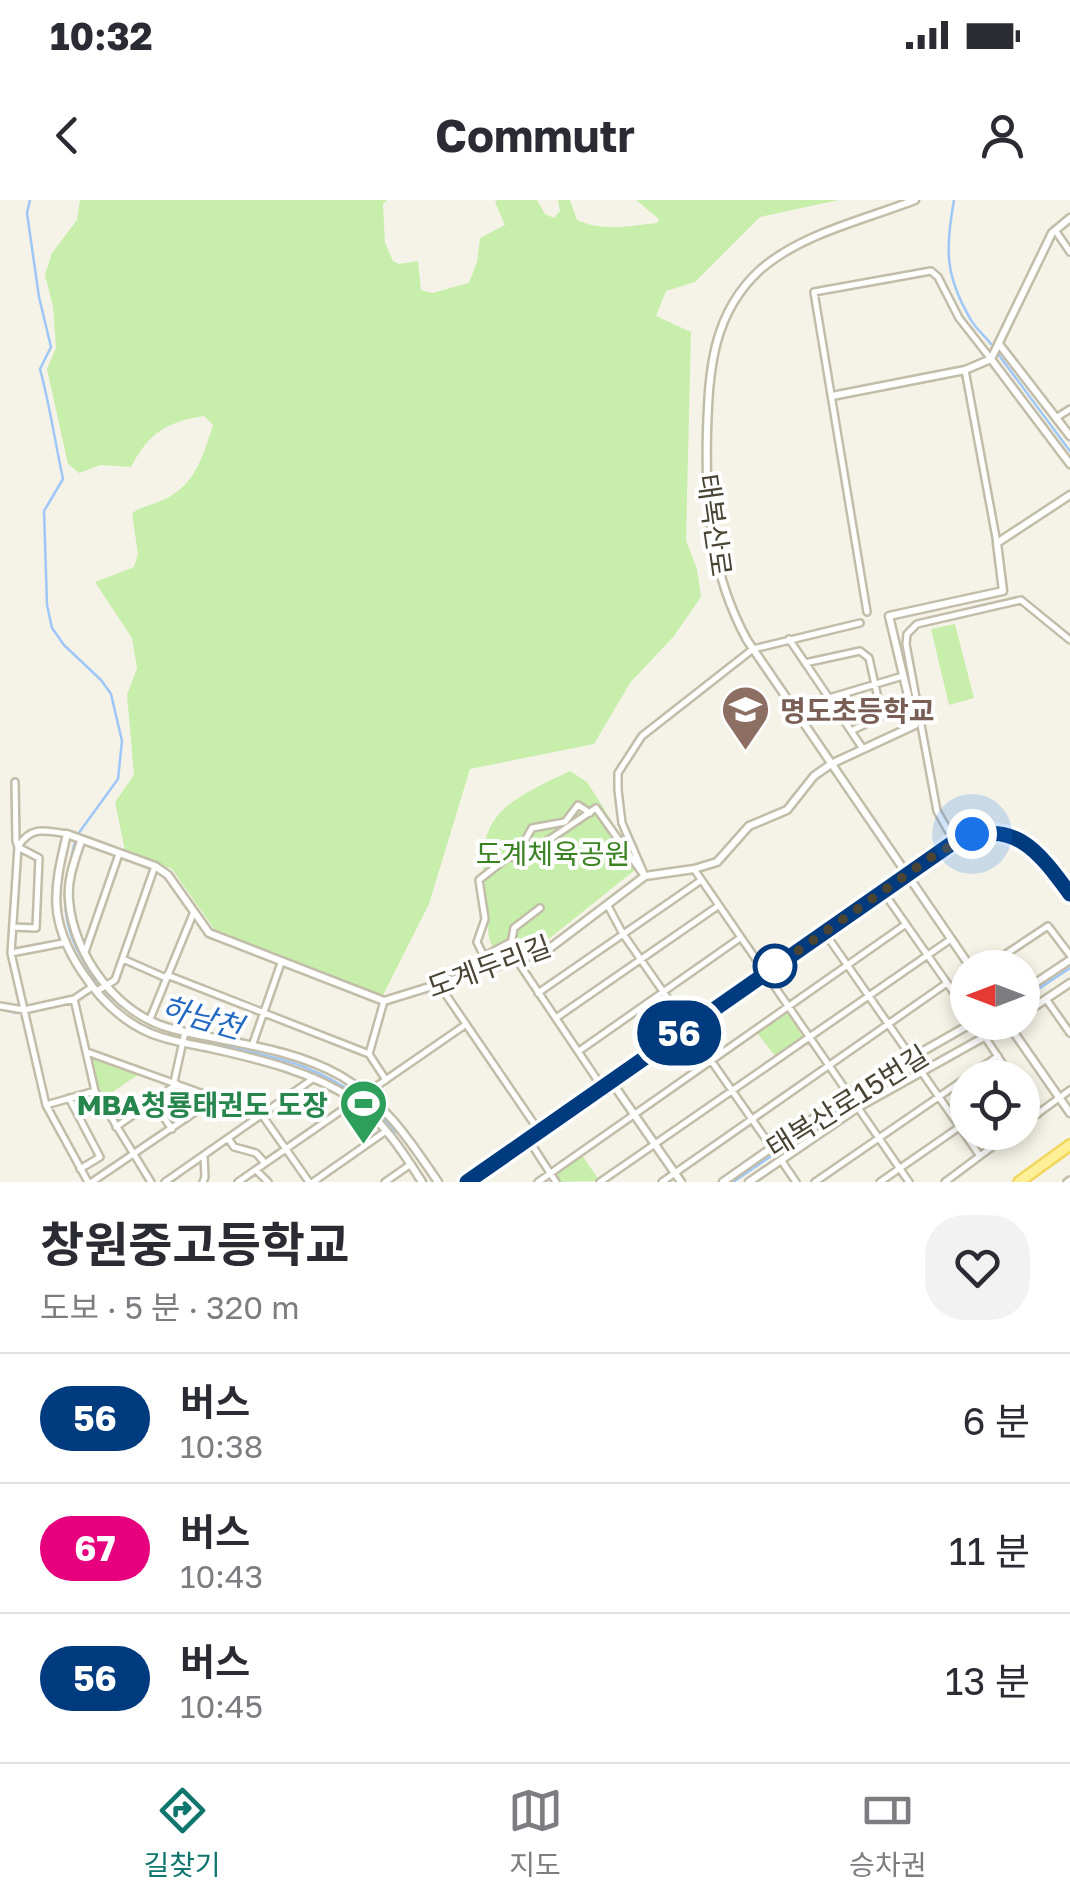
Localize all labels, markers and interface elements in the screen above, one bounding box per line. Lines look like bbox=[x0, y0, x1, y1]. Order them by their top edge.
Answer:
text: 10:32 bbox=[50, 13, 153, 58]
icon: back bbox=[40, 108, 95, 163]
text: Commutr bbox=[435, 108, 635, 162]
icon: person bbox=[975, 108, 1030, 163]
street label: 태복산로 bbox=[691, 472, 739, 578]
school or university icon: 명도초등학교 bbox=[719, 684, 771, 752]
place label: 명도초등학교 bbox=[780, 694, 935, 727]
your location bbox=[947, 809, 997, 859]
park label: 도계체육공원 bbox=[476, 837, 630, 870]
street label: 도계두리길 bbox=[423, 928, 555, 1004]
unlabelled marker bbox=[754, 945, 796, 987]
north arrow bbox=[950, 950, 1040, 1040]
map controls bbox=[950, 950, 1040, 1150]
water label: 하남천 bbox=[157, 988, 250, 1047]
line badge: 56 bbox=[634, 1000, 724, 1066]
text: 56 bbox=[657, 1012, 701, 1054]
street label: 태복산로15번길 bbox=[760, 1038, 934, 1164]
button: locate bbox=[950, 1060, 1040, 1150]
sports icon: MBA청룡태권도 도장 bbox=[337, 1078, 389, 1146]
place label: MBA청룡태권도 도장 bbox=[77, 1088, 328, 1121]
text: 창원중고등학교 bbox=[40, 1215, 349, 1273]
button: heart bbox=[925, 1215, 1030, 1320]
text: 도보 · 5 분 · 320 m bbox=[40, 1288, 300, 1326]
text: 버스 bbox=[180, 1379, 250, 1424]
text: 56 bbox=[73, 1397, 117, 1439]
text: 6 분 bbox=[963, 1398, 1030, 1443]
text: 10:38 bbox=[180, 1427, 263, 1465]
text: 버스 bbox=[180, 1509, 250, 1554]
text: 67 bbox=[74, 1527, 116, 1569]
text: 11 분 bbox=[949, 1528, 1030, 1573]
text: 10:43 bbox=[180, 1557, 263, 1595]
text: 버스 bbox=[180, 1639, 250, 1684]
text: 56 bbox=[73, 1657, 117, 1699]
text: 13 분 bbox=[945, 1658, 1030, 1703]
text: 10:45 bbox=[180, 1687, 263, 1725]
tab: 길찾기 bbox=[143, 1783, 221, 1883]
tab: 지도 bbox=[508, 1783, 563, 1883]
tab: 승차권 bbox=[849, 1783, 927, 1883]

